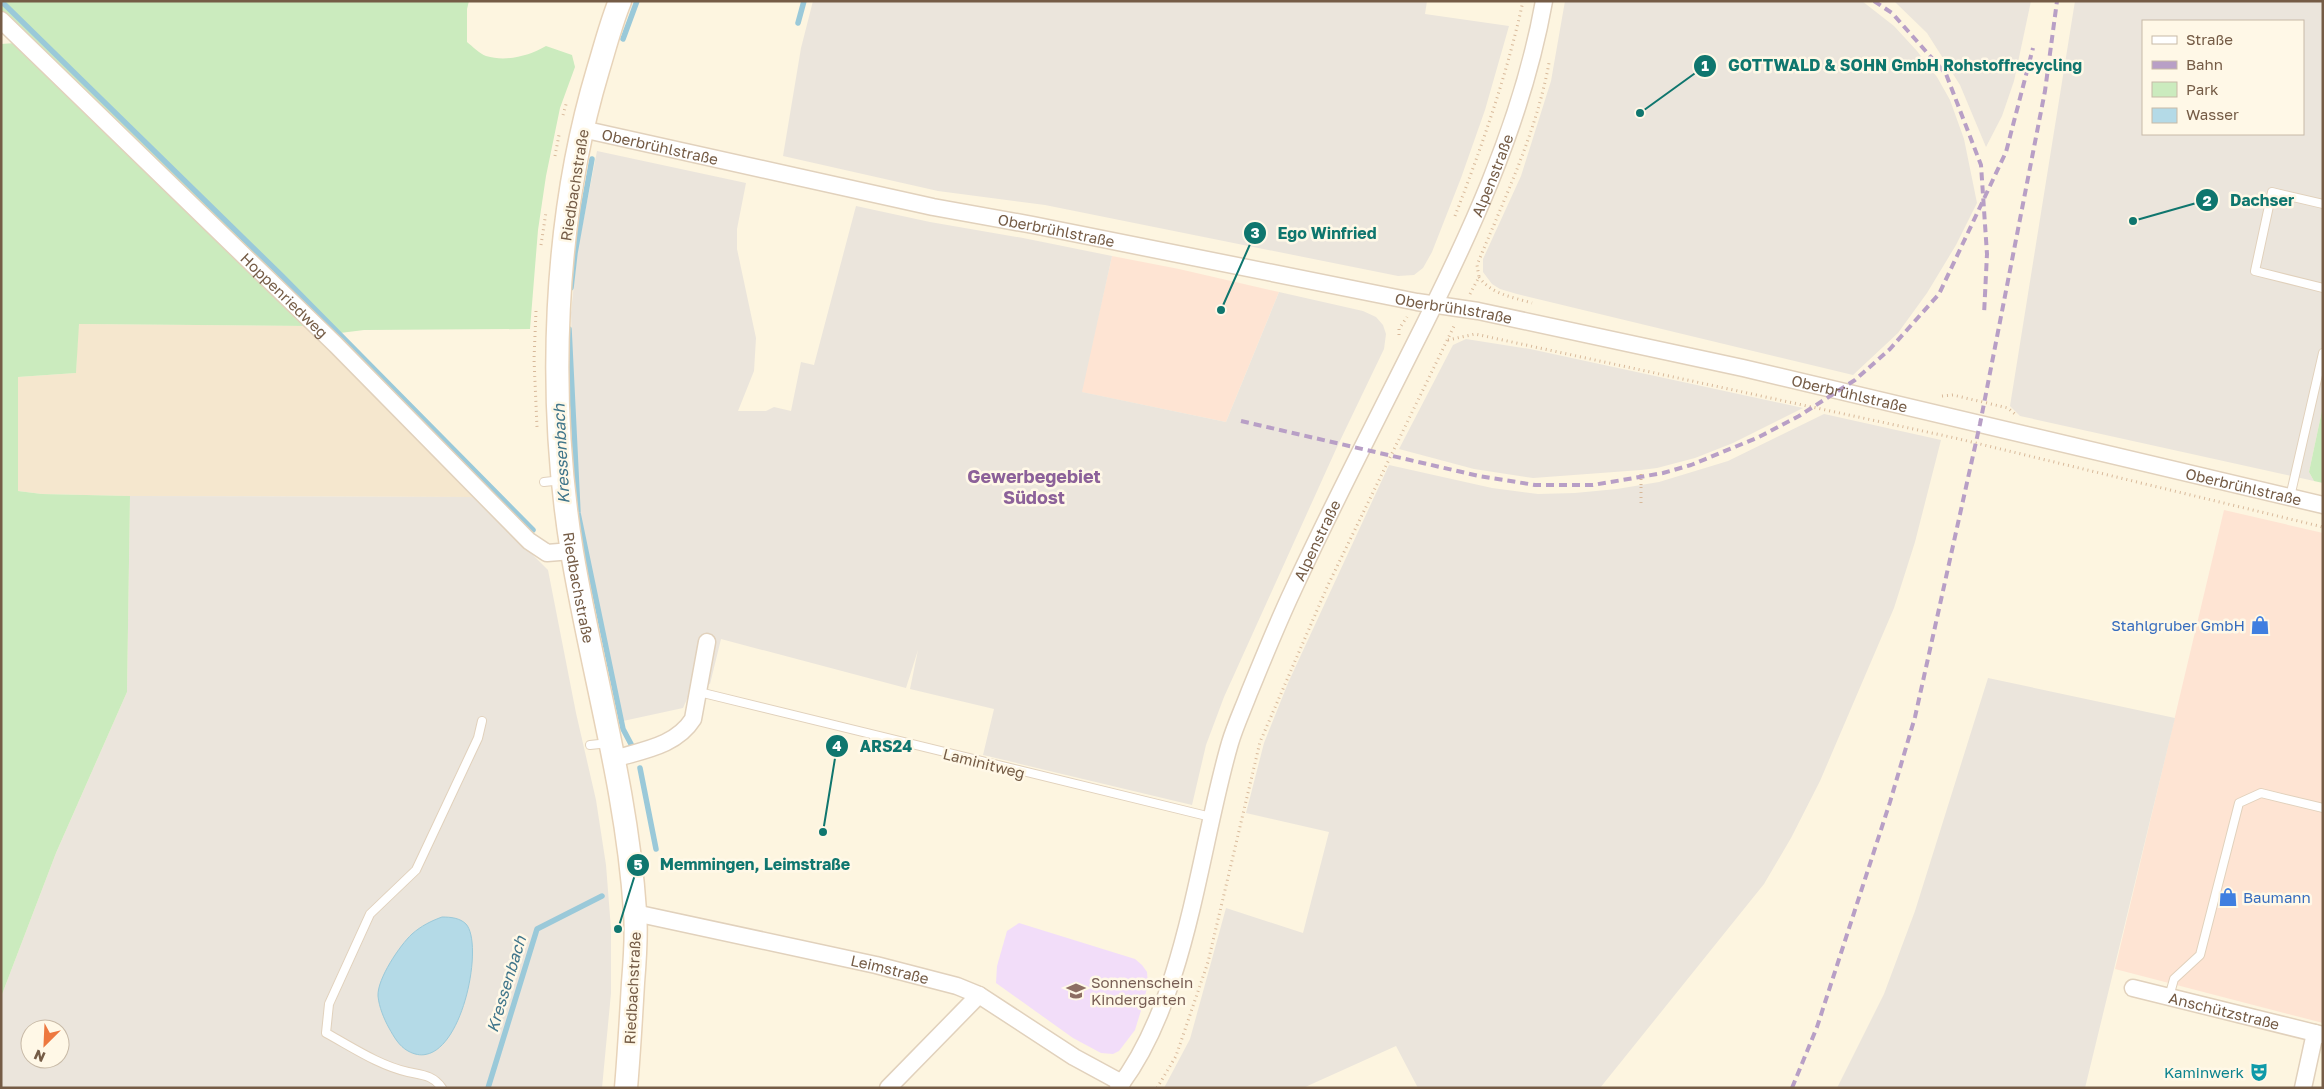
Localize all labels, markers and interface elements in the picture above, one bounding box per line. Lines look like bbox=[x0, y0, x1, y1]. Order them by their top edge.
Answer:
legend bbox=[2142, 20, 2304, 135]
text: Straße bbox=[2186, 30, 2233, 48]
callout: GOTTWALD & SOHN GmbH Rohstoffrecycling bbox=[1693, 50, 2092, 81]
text: GOTTWALD & SOHN GmbH Rohstoffrecycling bbox=[1728, 55, 2082, 75]
text: Bahn bbox=[2186, 55, 2223, 73]
text: 1 bbox=[1701, 56, 1709, 74]
text: Park bbox=[2186, 80, 2219, 98]
text: Wasser bbox=[2186, 105, 2239, 123]
street label: Oberbrühlstraße bbox=[600, 125, 720, 168]
street label: Riedbachstraße bbox=[556, 128, 592, 242]
street label: Alpenstraße bbox=[1467, 131, 1517, 219]
callout: Dachser bbox=[2195, 185, 2304, 216]
text: Dachser bbox=[2230, 190, 2294, 210]
text: 2 bbox=[2202, 191, 2212, 209]
street label: Oberbrühlstraße bbox=[996, 210, 1117, 250]
callout: Ego Winfried bbox=[1242, 218, 1387, 249]
text: 3 bbox=[1250, 223, 1260, 241]
text: Ego Winfried bbox=[1277, 223, 1377, 243]
street label: Hoppenriedweg bbox=[237, 249, 332, 341]
street label: Oberbrühlstraße bbox=[1394, 289, 1514, 327]
street label: Oberbrühlstraße bbox=[1790, 371, 1910, 416]
water label: Kressenbach bbox=[548, 402, 574, 504]
street label: Oberbrühlstraße bbox=[2184, 464, 2304, 509]
district label: Gewerbegebiet Südost bbox=[967, 465, 1101, 508]
street label: Alpenstraße bbox=[1290, 497, 1344, 583]
street label: Riedbachstraße bbox=[560, 531, 598, 645]
shop icon: Stahlgruber GmbH bbox=[2249, 614, 2271, 636]
place label: Stahlgruber GmbH bbox=[2111, 616, 2245, 634]
callout: ARS24 bbox=[825, 730, 922, 761]
text: 4 bbox=[832, 736, 842, 754]
text: ARS24 bbox=[860, 736, 912, 756]
street label: Laminitweg bbox=[941, 744, 1027, 782]
callout: Memmingen, Leimstraße bbox=[625, 849, 860, 880]
text: Memmingen, Leimstraße bbox=[660, 854, 850, 874]
text: 5 bbox=[633, 855, 643, 873]
shop icon: Baumann bbox=[2217, 886, 2239, 908]
place label: Baumann bbox=[2243, 888, 2311, 906]
street label: Riedbachstraße bbox=[620, 931, 644, 1045]
water label: Kressenbach bbox=[482, 932, 531, 1035]
street label: Leimstraße bbox=[849, 951, 931, 987]
place label: Sonnenschein Kindergarten bbox=[1091, 973, 1193, 1008]
school or university icon: Sonnenschein Kindergarten bbox=[1065, 980, 1087, 1002]
street label: Anschützstraße bbox=[2167, 988, 2282, 1033]
north arrow bbox=[20, 1019, 70, 1069]
text: N bbox=[31, 1046, 48, 1066]
theatre icon: Kaminwerk bbox=[2248, 1061, 2270, 1083]
place label: Kaminwerk bbox=[2164, 1063, 2245, 1081]

